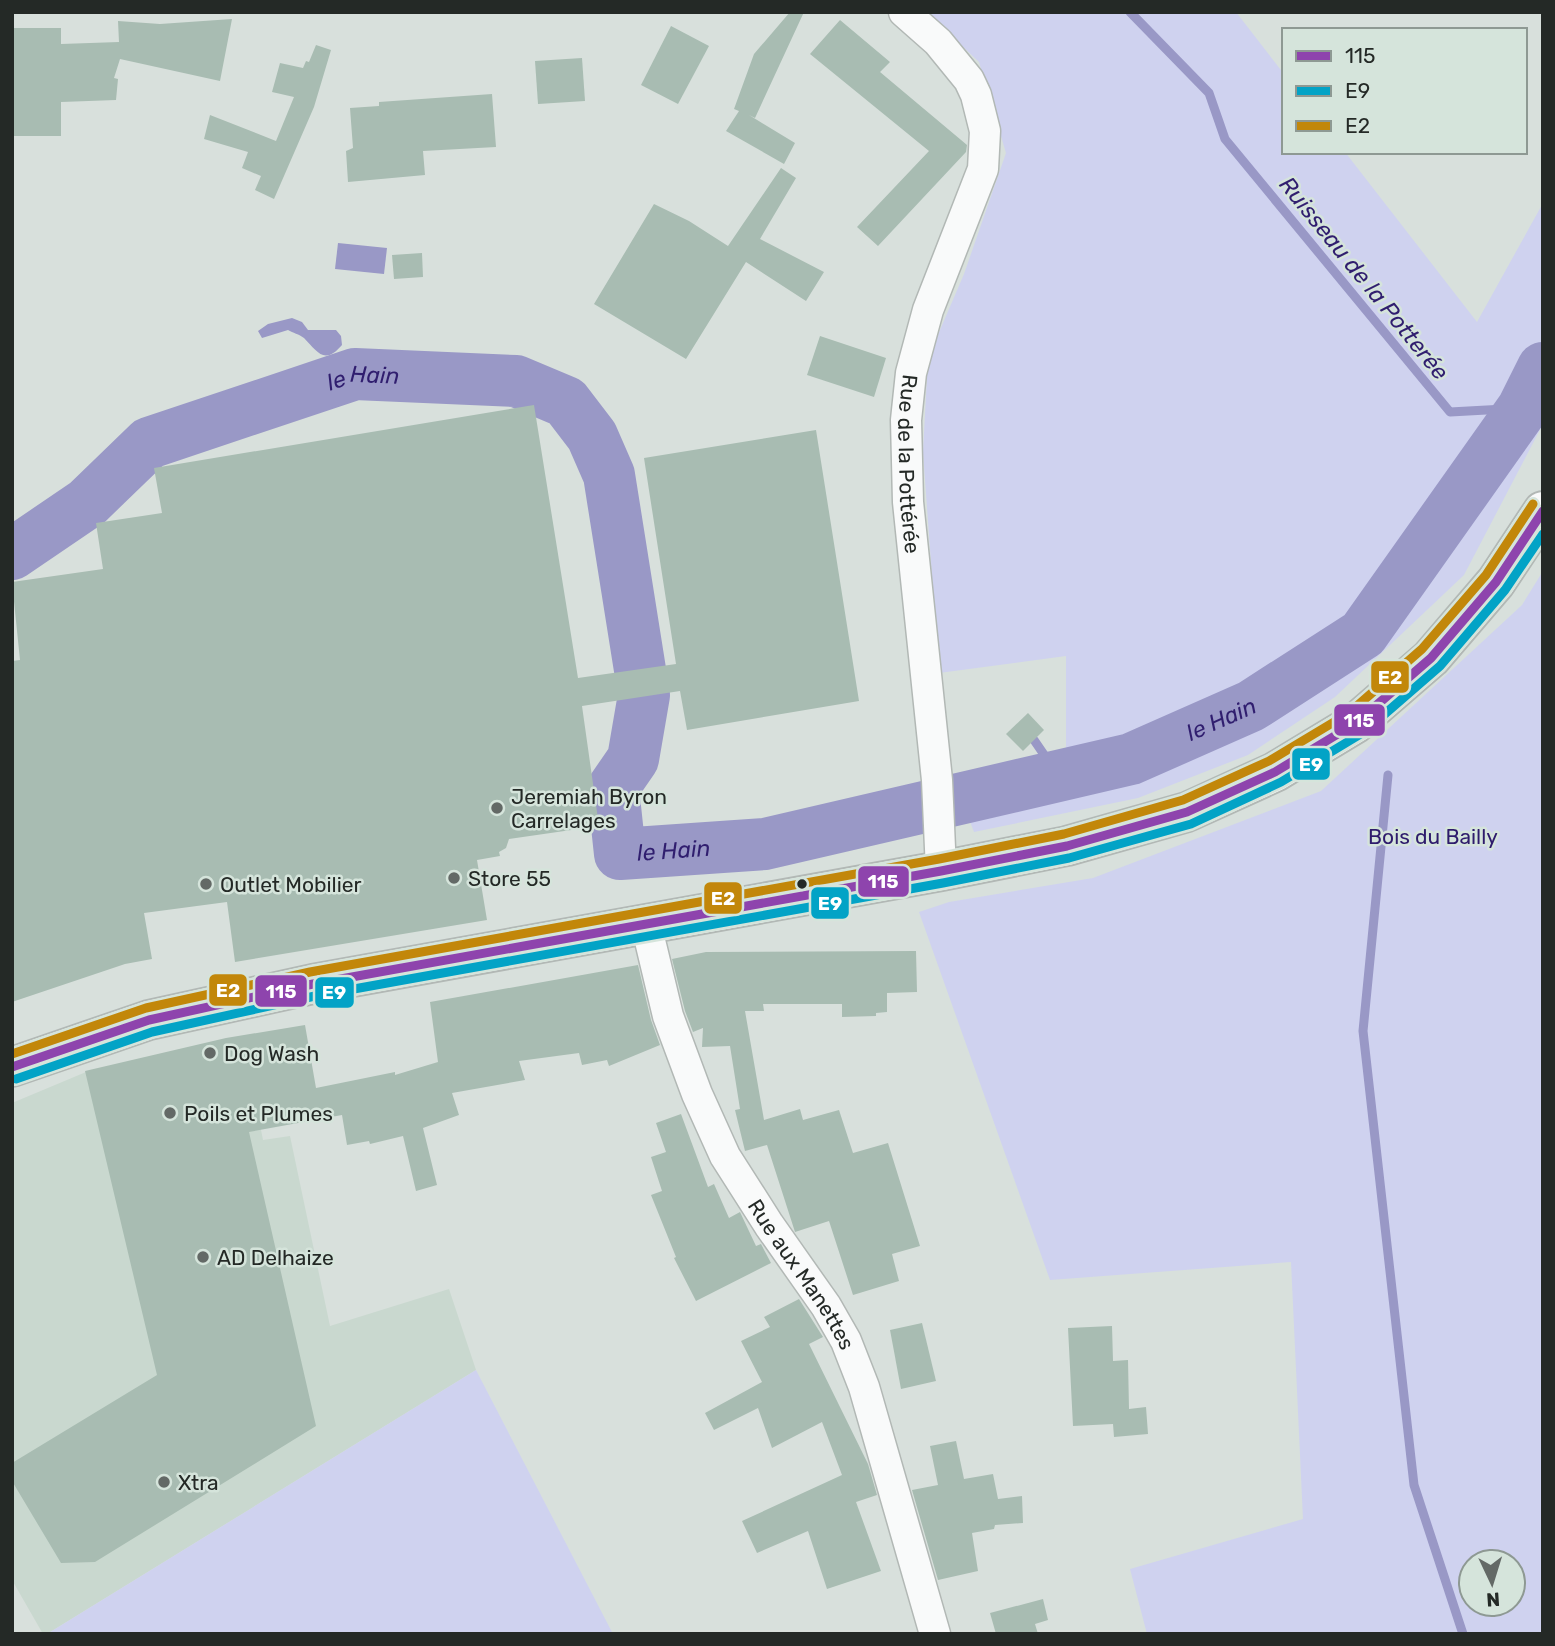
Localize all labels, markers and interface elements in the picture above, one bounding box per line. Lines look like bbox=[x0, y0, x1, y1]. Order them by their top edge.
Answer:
legend bbox=[1282, 28, 1527, 154]
text: 115 bbox=[1345, 43, 1375, 68]
text: E9 bbox=[1345, 78, 1370, 103]
text: E2 bbox=[1345, 113, 1370, 138]
water label: Ruisseau de la Potterée bbox=[1273, 171, 1455, 385]
water label: le Hain bbox=[323, 360, 400, 397]
street label: Rue de la Pottérée bbox=[893, 373, 926, 555]
line badge: E2 bbox=[1370, 660, 1410, 694]
text: E2 bbox=[1378, 666, 1402, 689]
water label: le Hain bbox=[1182, 691, 1261, 747]
line badge: 115 bbox=[1333, 703, 1386, 737]
text: 115 bbox=[1343, 709, 1375, 732]
line badge: E9 bbox=[1291, 747, 1331, 781]
text: E9 bbox=[1299, 753, 1323, 776]
place label: Jeremiah Byron Carrelages bbox=[511, 784, 667, 833]
marker: Jeremiah Byron Carrelages bbox=[489, 800, 505, 816]
park label: Bois du Bailly bbox=[1368, 824, 1498, 849]
water label: le Hain bbox=[636, 834, 711, 867]
line badge: 115 bbox=[857, 865, 910, 898]
place label: Store 55 bbox=[468, 866, 551, 891]
marker: Store 55 bbox=[446, 870, 462, 886]
text: 115 bbox=[867, 870, 899, 893]
place label: Outlet Mobilier bbox=[220, 872, 361, 897]
marker: Outlet Mobilier bbox=[198, 876, 214, 892]
unlabelled marker bbox=[795, 877, 809, 891]
line badge: E2 bbox=[703, 881, 743, 915]
line badge: E9 bbox=[810, 886, 850, 920]
text: E2 bbox=[711, 887, 735, 910]
text: E9 bbox=[818, 892, 842, 915]
line badge: E2 bbox=[208, 973, 248, 1007]
line badge: 115 bbox=[254, 974, 308, 1008]
line badge: E9 bbox=[314, 976, 355, 1009]
text: E2 bbox=[216, 979, 240, 1002]
text: 115 bbox=[265, 980, 297, 1003]
text: E9 bbox=[322, 981, 346, 1004]
place label: Dog Wash bbox=[224, 1041, 319, 1066]
marker: Dog Wash bbox=[202, 1045, 218, 1061]
place label: Poils et Plumes bbox=[184, 1101, 333, 1126]
marker: Poils et Plumes bbox=[162, 1105, 178, 1121]
street label: Rue aux Manettes bbox=[743, 1194, 860, 1353]
place label: AD Delhaize bbox=[217, 1245, 334, 1270]
marker: AD Delhaize bbox=[195, 1249, 211, 1265]
place label: Xtra bbox=[178, 1470, 219, 1495]
marker: Xtra bbox=[156, 1474, 172, 1490]
north arrow bbox=[1457, 1548, 1527, 1618]
text: N bbox=[1486, 1588, 1501, 1611]

